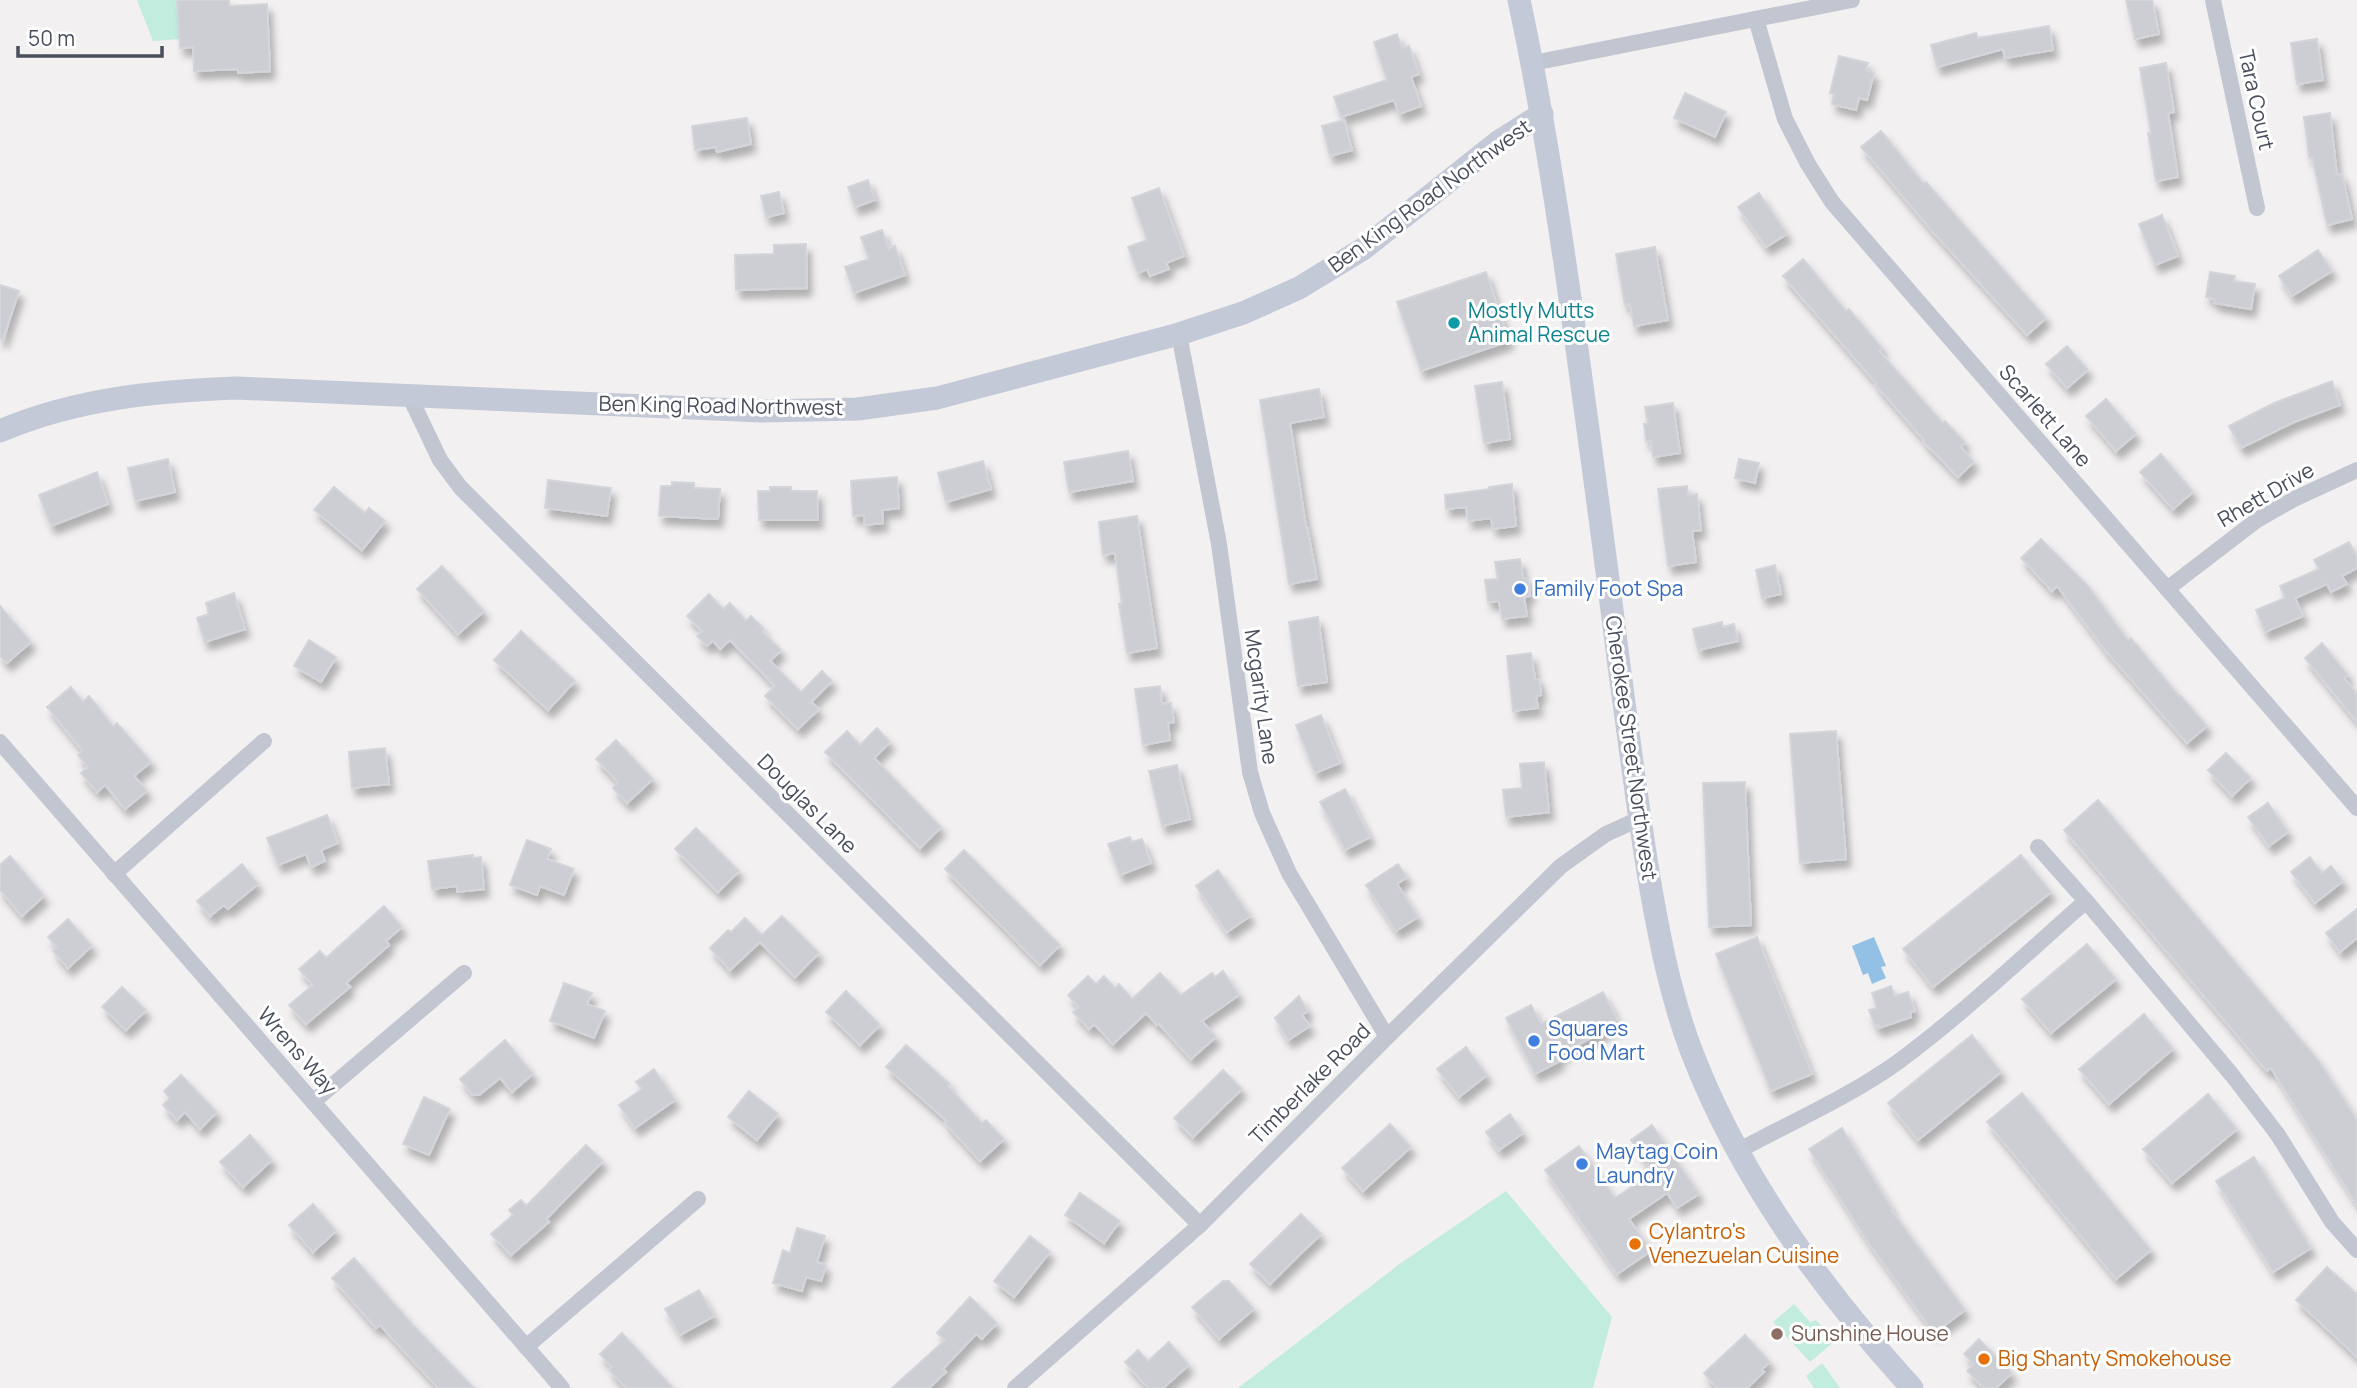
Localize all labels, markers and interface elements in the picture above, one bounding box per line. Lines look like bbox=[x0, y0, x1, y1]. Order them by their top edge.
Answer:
scale bar bbox=[18, 14, 161, 58]
text: 50 m bbox=[28, 24, 75, 52]
street label: Tara Court bbox=[2233, 47, 2281, 152]
street label: Ben King Road Northwest bbox=[1322, 112, 1537, 278]
place label: Mostly Mutts Animal Rescue bbox=[1468, 296, 1610, 348]
marker: Mostly Mutts Animal Rescue bbox=[1446, 315, 1462, 331]
street label: Scarlett Lane bbox=[1993, 358, 2098, 473]
street label: Ben King Road Northwest bbox=[598, 389, 844, 421]
street label: Rhett Drive bbox=[2212, 455, 2319, 533]
place label: Family Foot Spa bbox=[1534, 574, 1683, 602]
marker: Family Foot Spa bbox=[1512, 581, 1528, 597]
street label: Cherokee Street Northwest bbox=[1600, 614, 1664, 882]
street label: Mcgarity Lane bbox=[1239, 627, 1285, 766]
street label: Douglas Lane bbox=[752, 747, 864, 859]
street label: Wrens Way bbox=[252, 1001, 344, 1100]
place label: Squares Food Mart bbox=[1548, 1014, 1645, 1066]
street label: Timberlake Road bbox=[1243, 1017, 1376, 1150]
marker: Squares Food Mart bbox=[1526, 1033, 1542, 1049]
place label: Maytag Coin Laundry bbox=[1596, 1137, 1718, 1189]
marker: Maytag Coin Laundry bbox=[1574, 1156, 1590, 1172]
place label: Cylantro's Venezuelan Cuisine bbox=[1649, 1217, 1839, 1269]
marker: Cylantro's Venezuelan Cuisine bbox=[1627, 1236, 1643, 1252]
place label: Sunshine House bbox=[1791, 1319, 1949, 1347]
marker: Sunshine House bbox=[1769, 1326, 1785, 1342]
place label: Big Shanty Smokehouse bbox=[1998, 1344, 2232, 1372]
marker: Big Shanty Smokehouse bbox=[1976, 1351, 1992, 1367]

